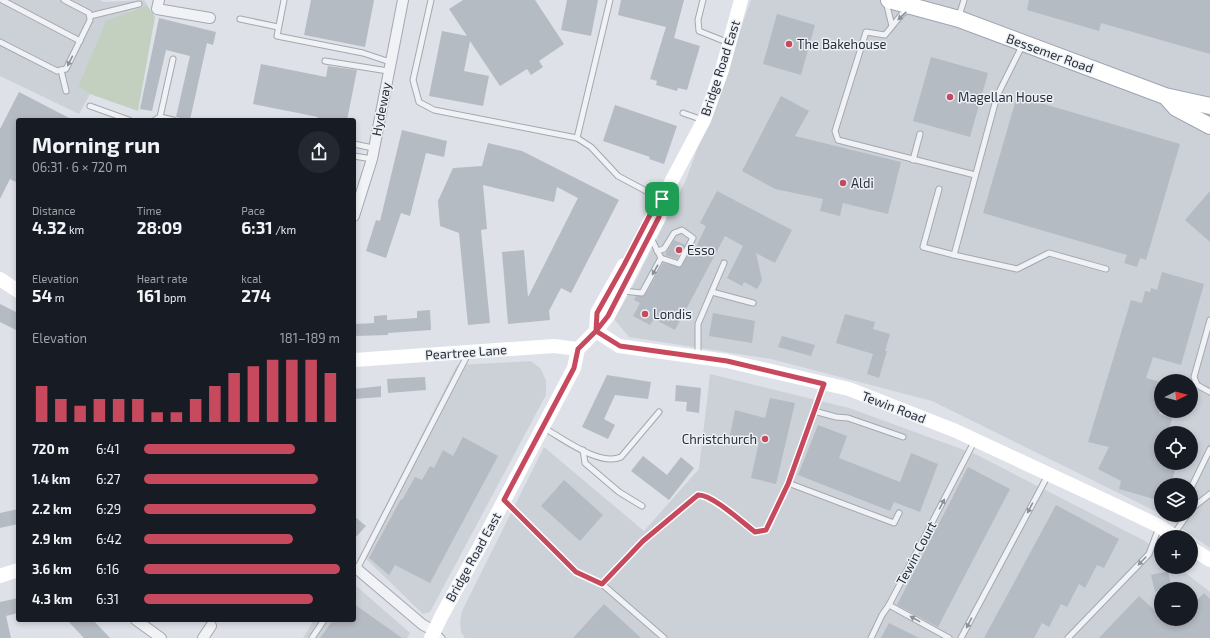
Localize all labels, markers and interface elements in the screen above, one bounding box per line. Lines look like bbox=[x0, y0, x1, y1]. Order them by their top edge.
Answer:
one-way arrow bbox=[897, 11, 907, 20]
street label: Bridge Road East bbox=[697, 18, 743, 118]
street label: Bessemer Road bbox=[1004, 30, 1096, 76]
place label: The Bakehouse bbox=[797, 36, 887, 52]
marker: The Bakehouse bbox=[784, 39, 794, 49]
one-way arrow bbox=[67, 55, 73, 66]
street label: Hydeway bbox=[368, 81, 394, 137]
place label: Magellan House bbox=[958, 89, 1053, 105]
marker: Magellan House bbox=[945, 92, 955, 102]
text: Morning run bbox=[32, 131, 160, 157]
button: share bbox=[298, 131, 340, 173]
text: 06:31 · 6 × 720 m bbox=[32, 159, 127, 175]
place label: Aldi bbox=[851, 175, 874, 191]
marker: Aldi bbox=[838, 178, 848, 188]
pin bbox=[645, 182, 679, 216]
icon: arrive bbox=[651, 188, 673, 210]
text: Distance bbox=[32, 204, 75, 217]
text: Time bbox=[137, 204, 161, 217]
text: Pace bbox=[241, 204, 265, 217]
text: 4.32 bbox=[32, 217, 67, 237]
text: 28:09 bbox=[137, 217, 182, 237]
text: 6:31 bbox=[241, 217, 273, 237]
text: km bbox=[67, 223, 84, 236]
text: /km bbox=[273, 223, 296, 236]
place label: Esso bbox=[687, 242, 715, 258]
marker: Esso bbox=[674, 245, 684, 255]
one-way arrow bbox=[652, 264, 658, 276]
text: Elevation bbox=[32, 272, 79, 285]
text: Heart rate bbox=[137, 272, 188, 285]
text: kcal bbox=[241, 272, 261, 285]
text: 54 bbox=[32, 285, 52, 305]
text: 161 bbox=[137, 285, 161, 305]
text: 274 bbox=[241, 285, 271, 305]
text: m bbox=[52, 291, 64, 304]
text: bpm bbox=[161, 291, 186, 304]
place label: Londis bbox=[653, 306, 692, 322]
marker: Londis bbox=[640, 309, 650, 319]
text: Elevation bbox=[32, 330, 87, 346]
text: 181–189 m bbox=[280, 330, 340, 346]
street label: Peartree Lane bbox=[424, 341, 508, 363]
north arrow bbox=[1154, 374, 1198, 418]
map controls bbox=[1154, 374, 1198, 626]
street label: Tewin Road bbox=[860, 387, 928, 427]
button: locate bbox=[1154, 426, 1198, 470]
place label: Christchurch bbox=[682, 431, 757, 447]
marker: Christchurch bbox=[760, 434, 770, 444]
text: 720 m bbox=[32, 441, 69, 457]
text: 6:41 bbox=[96, 441, 120, 457]
text: 1.4 km bbox=[32, 471, 71, 487]
text: 6:27 bbox=[96, 471, 120, 487]
button: layers bbox=[1154, 478, 1198, 522]
one-way arrow bbox=[938, 498, 945, 509]
text: 2.2 km bbox=[32, 501, 72, 517]
text: 6:29 bbox=[96, 501, 121, 517]
one-way arrow bbox=[1027, 503, 1034, 514]
street label: Bridge Road East bbox=[442, 509, 504, 605]
street label: Tewin Court bbox=[893, 518, 939, 588]
button: + bbox=[1154, 530, 1198, 574]
text: 2.9 km bbox=[32, 531, 72, 547]
text: 6:42 bbox=[96, 531, 122, 547]
one-way arrow bbox=[1137, 556, 1147, 566]
text: 3.6 km bbox=[32, 561, 72, 577]
text: 6:16 bbox=[96, 561, 119, 577]
button: − bbox=[1154, 582, 1198, 626]
text: 4.3 km bbox=[32, 591, 72, 607]
text: 6:31 bbox=[96, 591, 119, 607]
one-way arrow bbox=[909, 616, 920, 623]
one-way arrow bbox=[966, 617, 972, 629]

